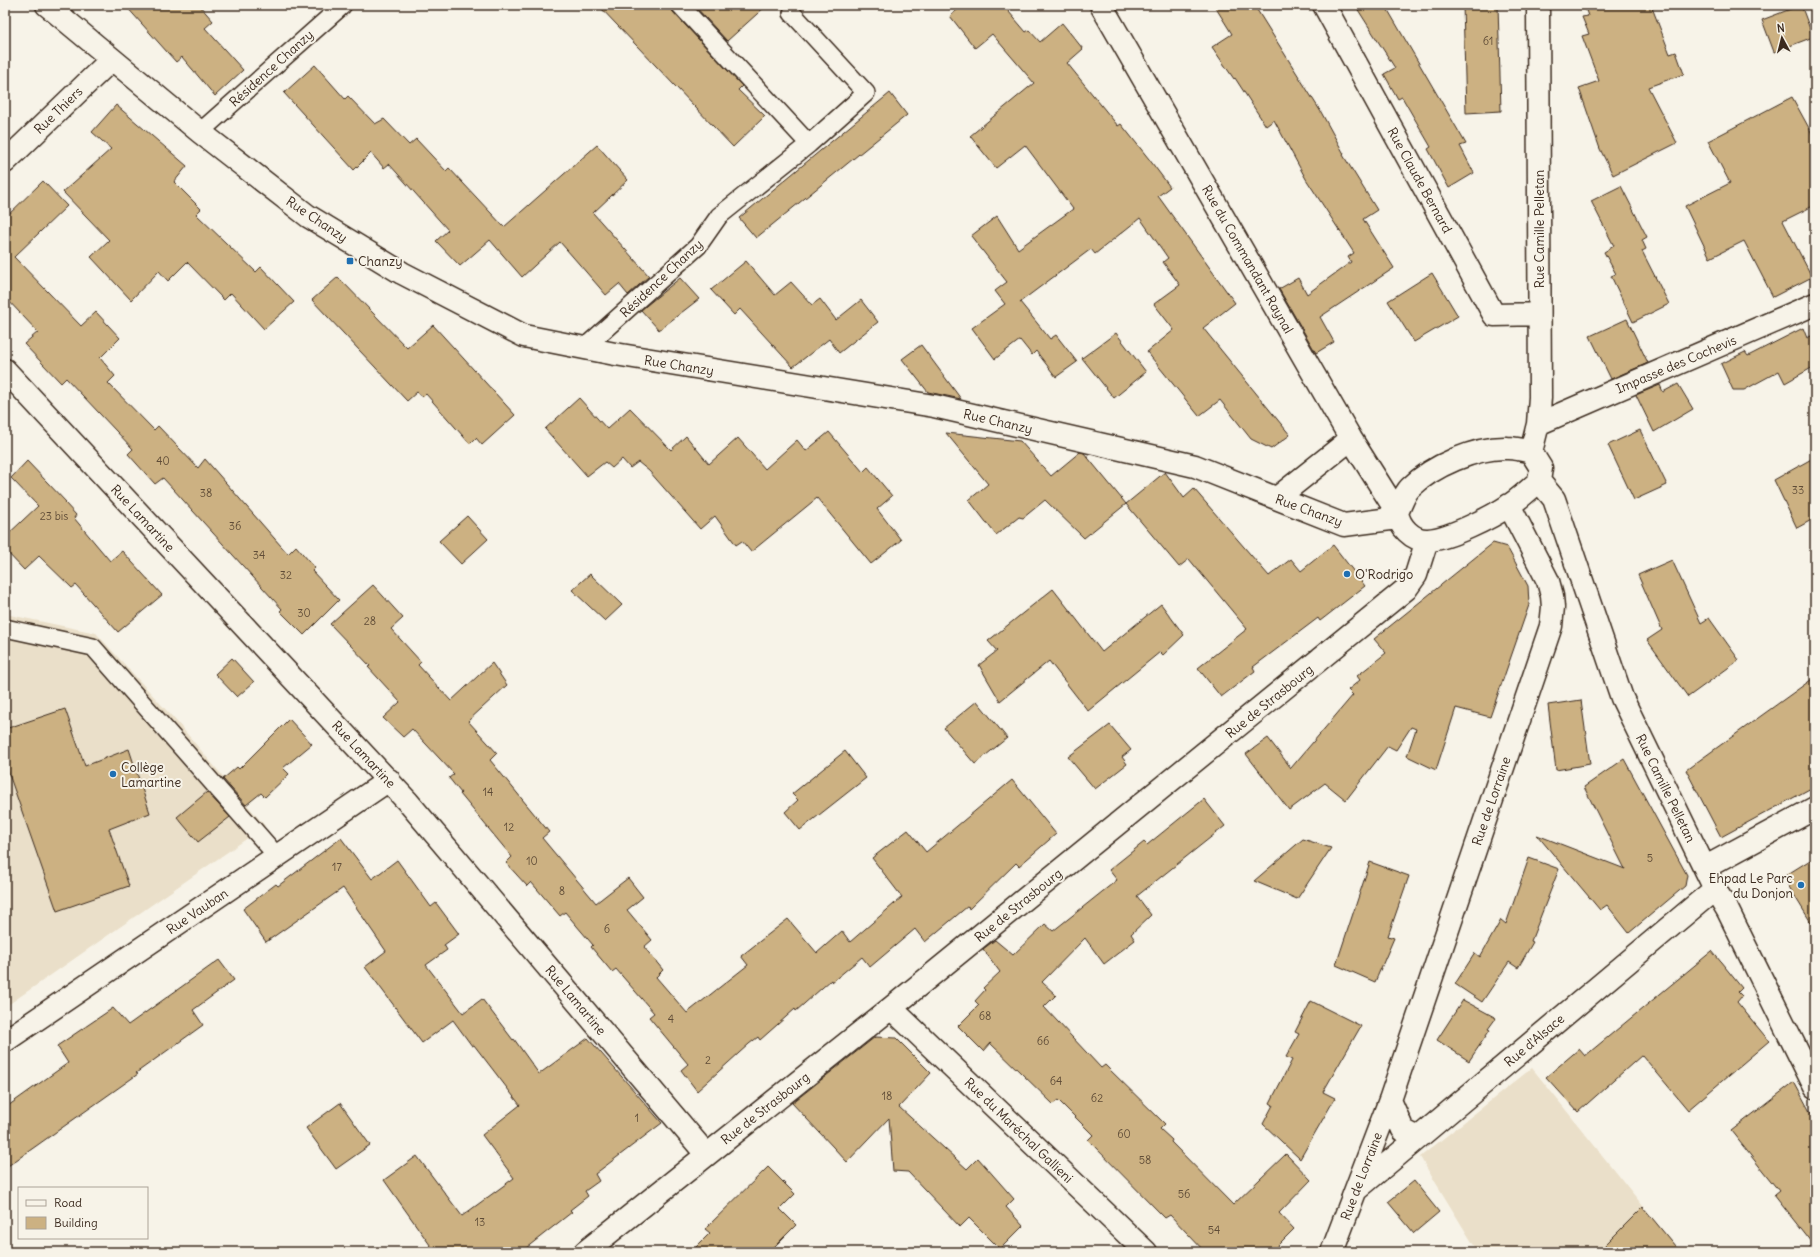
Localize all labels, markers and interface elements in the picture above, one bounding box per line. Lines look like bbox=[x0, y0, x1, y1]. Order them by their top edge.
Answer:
north arrow bbox=[1762, 18, 1802, 58]
text: N bbox=[1776, 21, 1785, 35]
street label: Résidence Chanzy bbox=[226, 26, 317, 110]
house number: 61 bbox=[1483, 34, 1493, 48]
street label: Rue Thiers bbox=[30, 83, 86, 138]
street label: Rue Claude Bernard bbox=[1383, 124, 1456, 236]
street label: Rue Camille Pelletan bbox=[1531, 169, 1548, 288]
street label: Rue du Commandant Raynal bbox=[1198, 182, 1297, 336]
street label: Rue Chanzy bbox=[283, 193, 351, 246]
street label: Résidence Chanzy bbox=[616, 236, 706, 321]
place label: Chanzy bbox=[358, 253, 403, 270]
marker: Chanzy bbox=[345, 256, 355, 266]
street label: Impasse des Cochevis bbox=[1613, 331, 1739, 398]
street label: Rue Chanzy bbox=[643, 352, 715, 379]
street label: Rue Chanzy bbox=[962, 405, 1034, 438]
house number: 40 bbox=[156, 454, 170, 468]
street label: Rue Lamartine bbox=[107, 481, 178, 556]
house number: 33 bbox=[1792, 483, 1804, 497]
house number: 38 bbox=[200, 486, 212, 500]
street label: Rue Chanzy bbox=[1273, 490, 1345, 531]
house number: 23 bis bbox=[40, 509, 68, 523]
house number: 36 bbox=[229, 519, 241, 533]
house number: 34 bbox=[253, 548, 265, 562]
place label: O'Rodrigo bbox=[1355, 566, 1413, 583]
house number: 32 bbox=[280, 568, 292, 582]
marker: O'Rodrigo bbox=[1342, 569, 1352, 579]
house number: 30 bbox=[297, 606, 311, 620]
house number: 28 bbox=[364, 614, 376, 628]
street label: Rue de Strasbourg bbox=[1222, 661, 1317, 742]
street label: Rue Lamartine bbox=[328, 717, 399, 792]
street label: Rue Camille Pelletan bbox=[1632, 731, 1699, 846]
street label: Rue de Lorraine bbox=[1468, 754, 1515, 848]
place label: Collège Lamartine bbox=[121, 759, 181, 791]
marker: Collège Lamartine bbox=[108, 769, 118, 779]
house number: 14 bbox=[483, 785, 493, 799]
house number: 12 bbox=[504, 820, 514, 834]
house number: 5 bbox=[1647, 851, 1653, 865]
house number: 10 bbox=[526, 854, 538, 868]
house number: 17 bbox=[332, 860, 342, 874]
street label: Rue de Strasbourg bbox=[971, 865, 1066, 946]
place label: Ehpad Le Parc du Donjon bbox=[1709, 870, 1793, 902]
marker: Ehpad Le Parc du Donjon bbox=[1796, 880, 1806, 890]
street label: Rue Vauban bbox=[163, 884, 232, 938]
house number: 8 bbox=[559, 884, 565, 898]
house number: 6 bbox=[604, 922, 610, 936]
street label: Rue Lamartine bbox=[541, 962, 610, 1039]
house number: 68 bbox=[979, 1009, 991, 1023]
street label: Rue d'Alsace bbox=[1501, 1010, 1568, 1070]
house number: 4 bbox=[668, 1012, 674, 1026]
house number: 66 bbox=[1037, 1034, 1049, 1048]
house number: 2 bbox=[705, 1053, 711, 1067]
street label: Rue de Strasbourg bbox=[718, 1068, 813, 1148]
street label: Rue du Maréchal Gallieni bbox=[961, 1074, 1077, 1187]
house number: 64 bbox=[1050, 1074, 1062, 1088]
house number: 18 bbox=[882, 1089, 892, 1103]
house number: 62 bbox=[1091, 1091, 1103, 1105]
house number: 1 bbox=[635, 1111, 639, 1125]
house number: 60 bbox=[1117, 1127, 1131, 1141]
street label: Rue de Lorraine bbox=[1337, 1130, 1386, 1223]
house number: 58 bbox=[1139, 1153, 1151, 1167]
legend bbox=[18, 1187, 148, 1239]
house number: 56 bbox=[1178, 1187, 1190, 1201]
text: Road bbox=[54, 1195, 82, 1210]
text: Building bbox=[54, 1215, 98, 1230]
house number: 13 bbox=[475, 1215, 485, 1229]
house number: 54 bbox=[1208, 1223, 1220, 1237]

